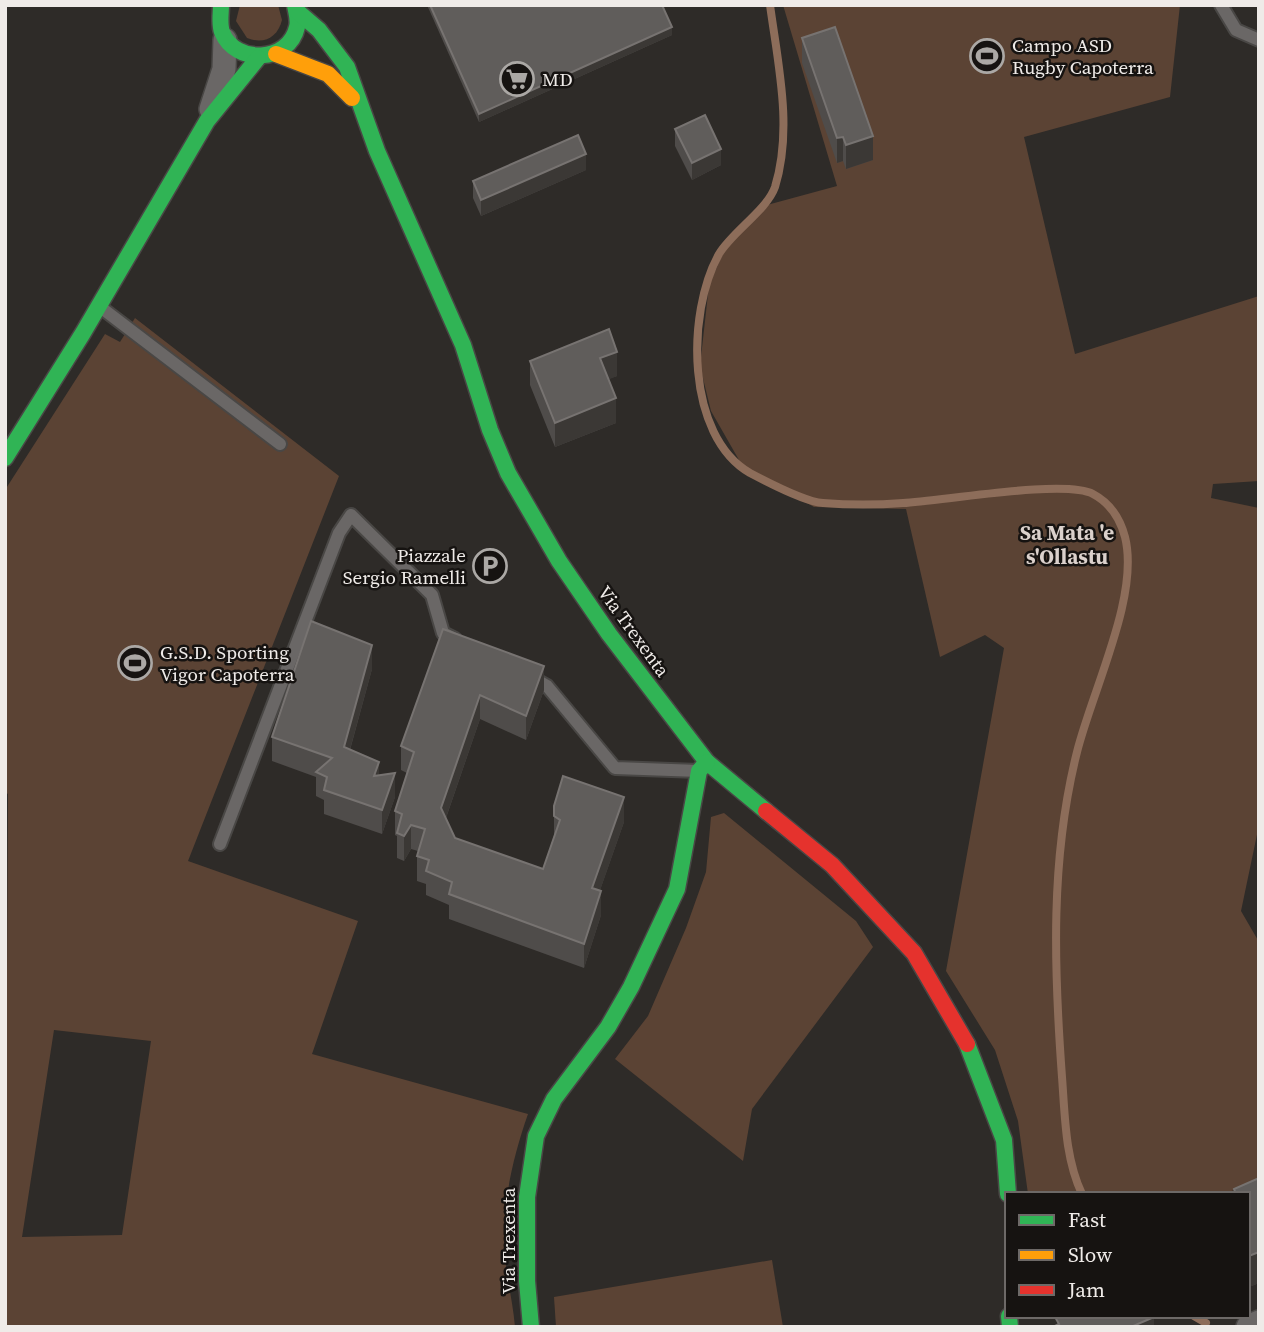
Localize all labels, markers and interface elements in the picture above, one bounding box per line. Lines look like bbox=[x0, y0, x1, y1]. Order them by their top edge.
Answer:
place label: Campo ASD Rugby Capoterra bbox=[1012, 32, 1154, 80]
sports icon: Campo ASD Rugby Capoterra bbox=[968, 37, 1006, 75]
supermarket icon: MD bbox=[498, 60, 536, 98]
place label: MD bbox=[542, 66, 573, 92]
district label: Sa Mata 'e s'Ollastu bbox=[1020, 518, 1114, 571]
place label: Piazzale Sergio Ramelli bbox=[343, 542, 466, 590]
parking icon: Piazzale Sergio Ramelli bbox=[471, 547, 509, 585]
street label: Via Trexenta bbox=[592, 580, 676, 682]
place label: G.S.D. Sporting Vigor Capoterra bbox=[160, 639, 295, 687]
sports icon: G.S.D. Sporting Vigor Capoterra bbox=[116, 644, 154, 682]
street label: Via Trexenta bbox=[495, 1187, 521, 1294]
legend bbox=[1005, 1192, 1250, 1318]
text: Fast bbox=[1068, 1205, 1106, 1234]
text: Slow bbox=[1068, 1240, 1112, 1269]
text: Jam bbox=[1067, 1275, 1105, 1304]

